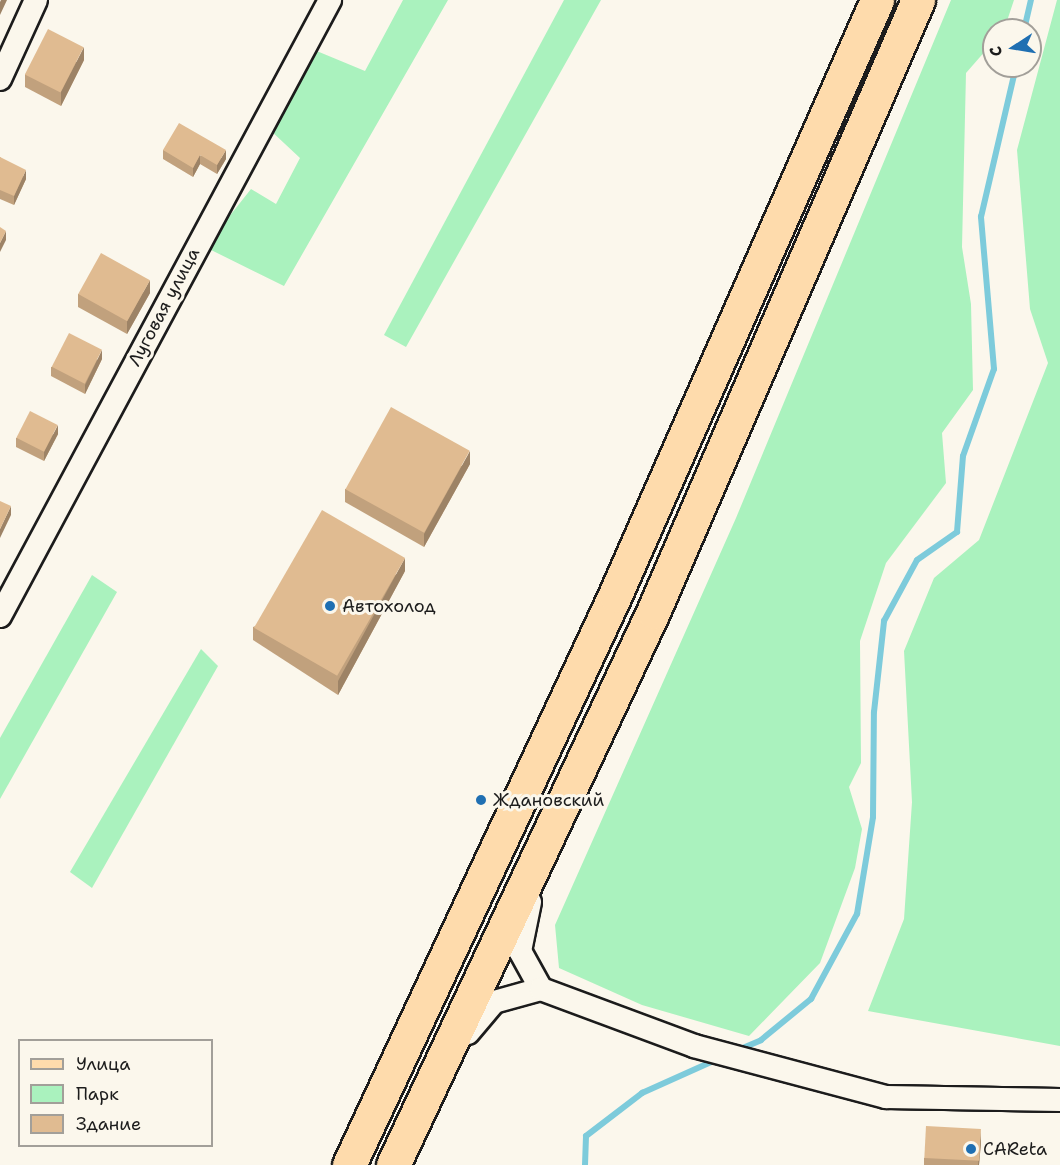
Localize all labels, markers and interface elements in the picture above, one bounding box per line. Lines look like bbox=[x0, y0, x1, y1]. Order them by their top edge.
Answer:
north arrow bbox=[982, 18, 1042, 78]
text: С bbox=[985, 44, 1007, 58]
street label: Луговая улица bbox=[124, 244, 204, 370]
place label: Автохолод bbox=[342, 595, 436, 617]
marker: Автохолод bbox=[323, 599, 337, 613]
place label: Ждановский bbox=[493, 789, 604, 811]
marker: Ждановский bbox=[474, 793, 488, 807]
legend bbox=[18, 1039, 213, 1147]
text: Улица bbox=[76, 1052, 130, 1076]
text: Парк bbox=[76, 1082, 119, 1106]
text: Здание bbox=[76, 1112, 141, 1136]
place label: CAReta bbox=[983, 1138, 1047, 1160]
marker: CAReta bbox=[964, 1142, 978, 1156]

